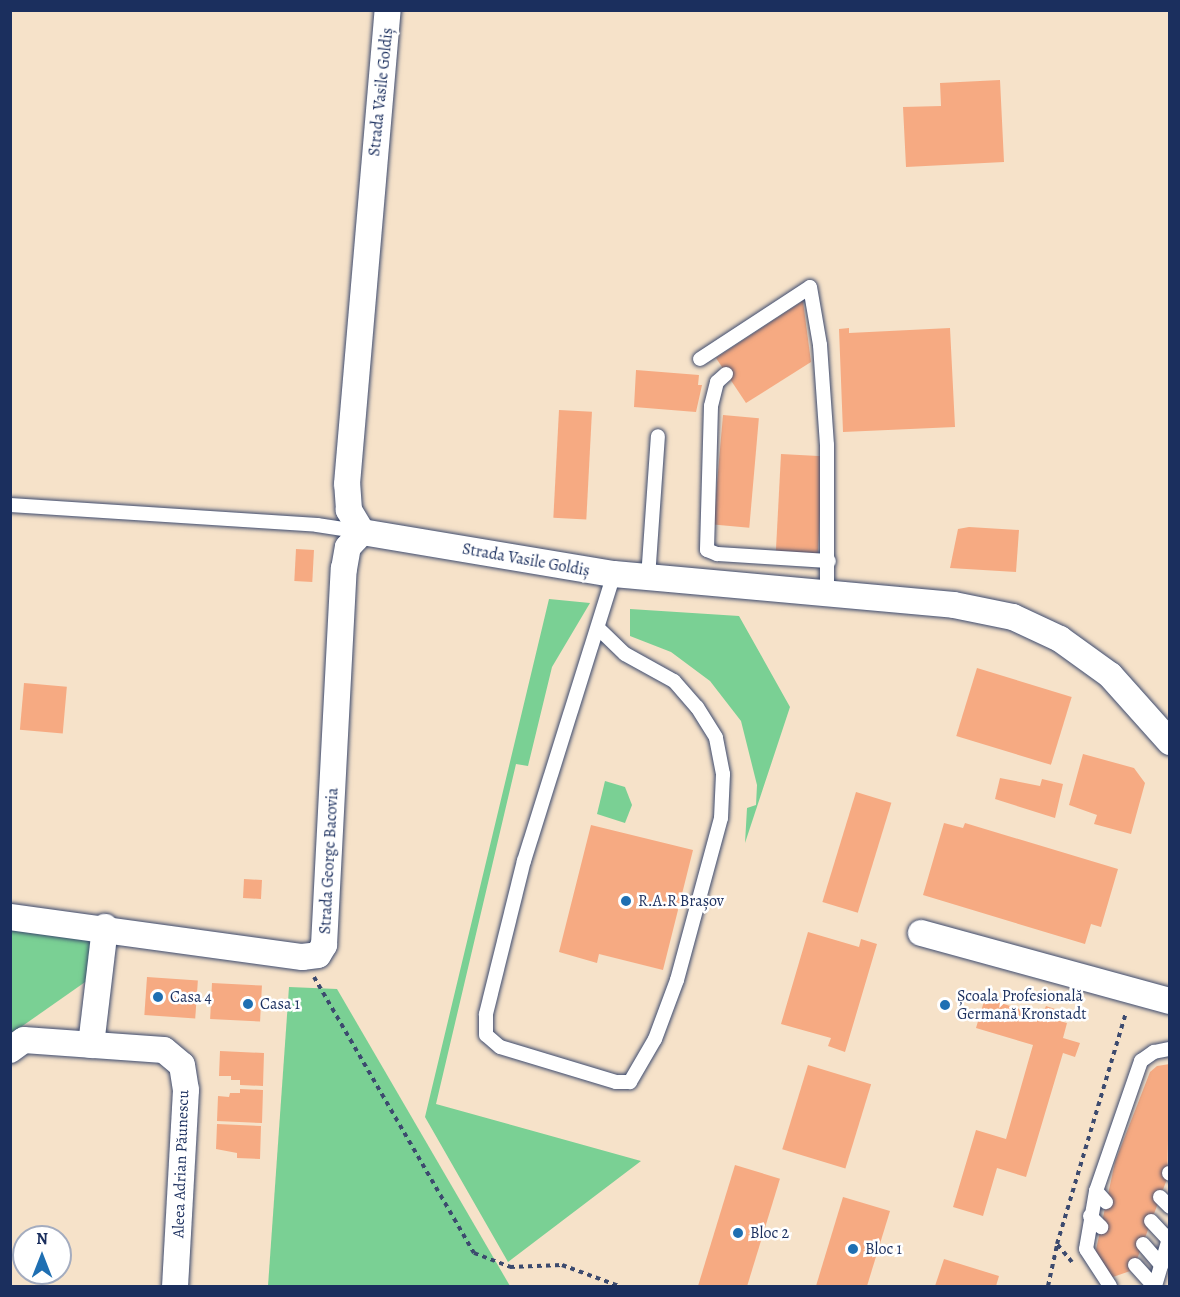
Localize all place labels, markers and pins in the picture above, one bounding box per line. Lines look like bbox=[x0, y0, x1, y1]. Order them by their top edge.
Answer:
place label: R.A.R Brașov bbox=[638, 891, 724, 911]
marker: R.A.R Brașov bbox=[619, 894, 633, 908]
place label: Școala Profesională Germană Kronstadt bbox=[957, 986, 1087, 1024]
place label: Casa 4 bbox=[170, 987, 212, 1007]
marker: Casa 4 bbox=[151, 990, 165, 1004]
place label: Casa 1 bbox=[260, 994, 300, 1014]
marker: Casa 1 bbox=[241, 997, 255, 1011]
marker: Școala Profesională Germană Kronstadt bbox=[938, 998, 952, 1012]
place label: Bloc 2 bbox=[750, 1223, 789, 1243]
marker: Bloc 2 bbox=[731, 1226, 745, 1240]
place label: Bloc 1 bbox=[865, 1239, 902, 1259]
marker: Bloc 1 bbox=[846, 1242, 860, 1256]

